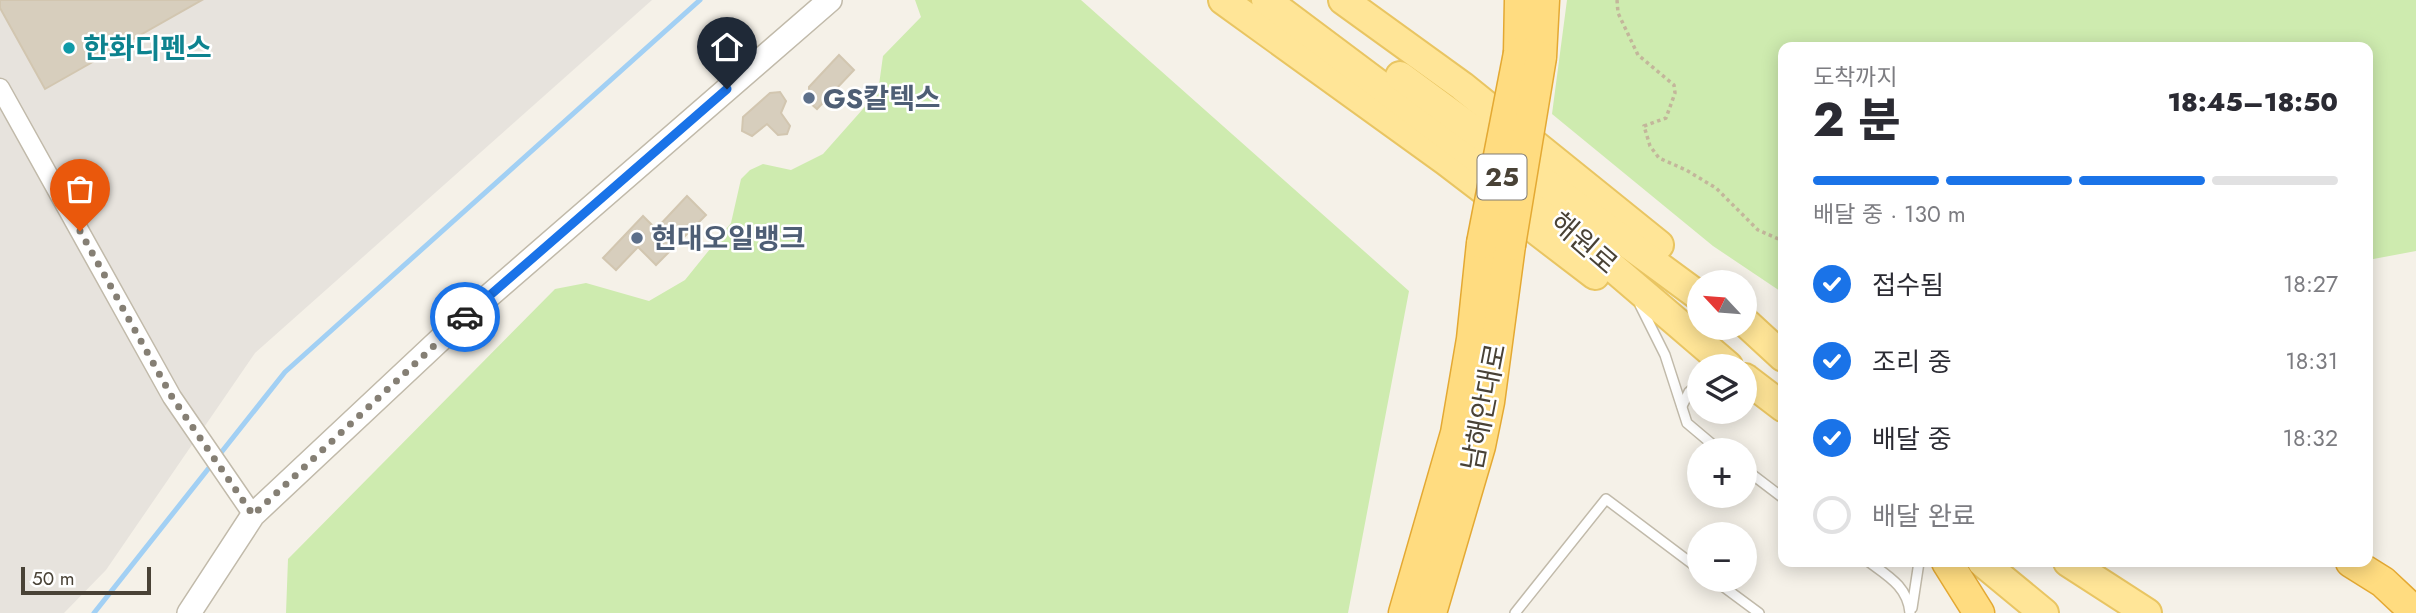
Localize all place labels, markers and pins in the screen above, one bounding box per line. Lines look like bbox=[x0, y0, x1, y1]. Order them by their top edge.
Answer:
pin bbox=[697, 17, 757, 89]
place label: 한화디펜스 bbox=[83, 28, 212, 69]
marker: 한화디펜스 bbox=[61, 40, 77, 56]
place label: GS칼텍스 bbox=[823, 78, 941, 119]
marker: GS칼텍스 bbox=[801, 90, 817, 106]
pin bbox=[50, 159, 110, 231]
place label: 현대오일뱅크 bbox=[651, 218, 806, 259]
marker: 현대오일뱅크 bbox=[629, 230, 645, 246]

